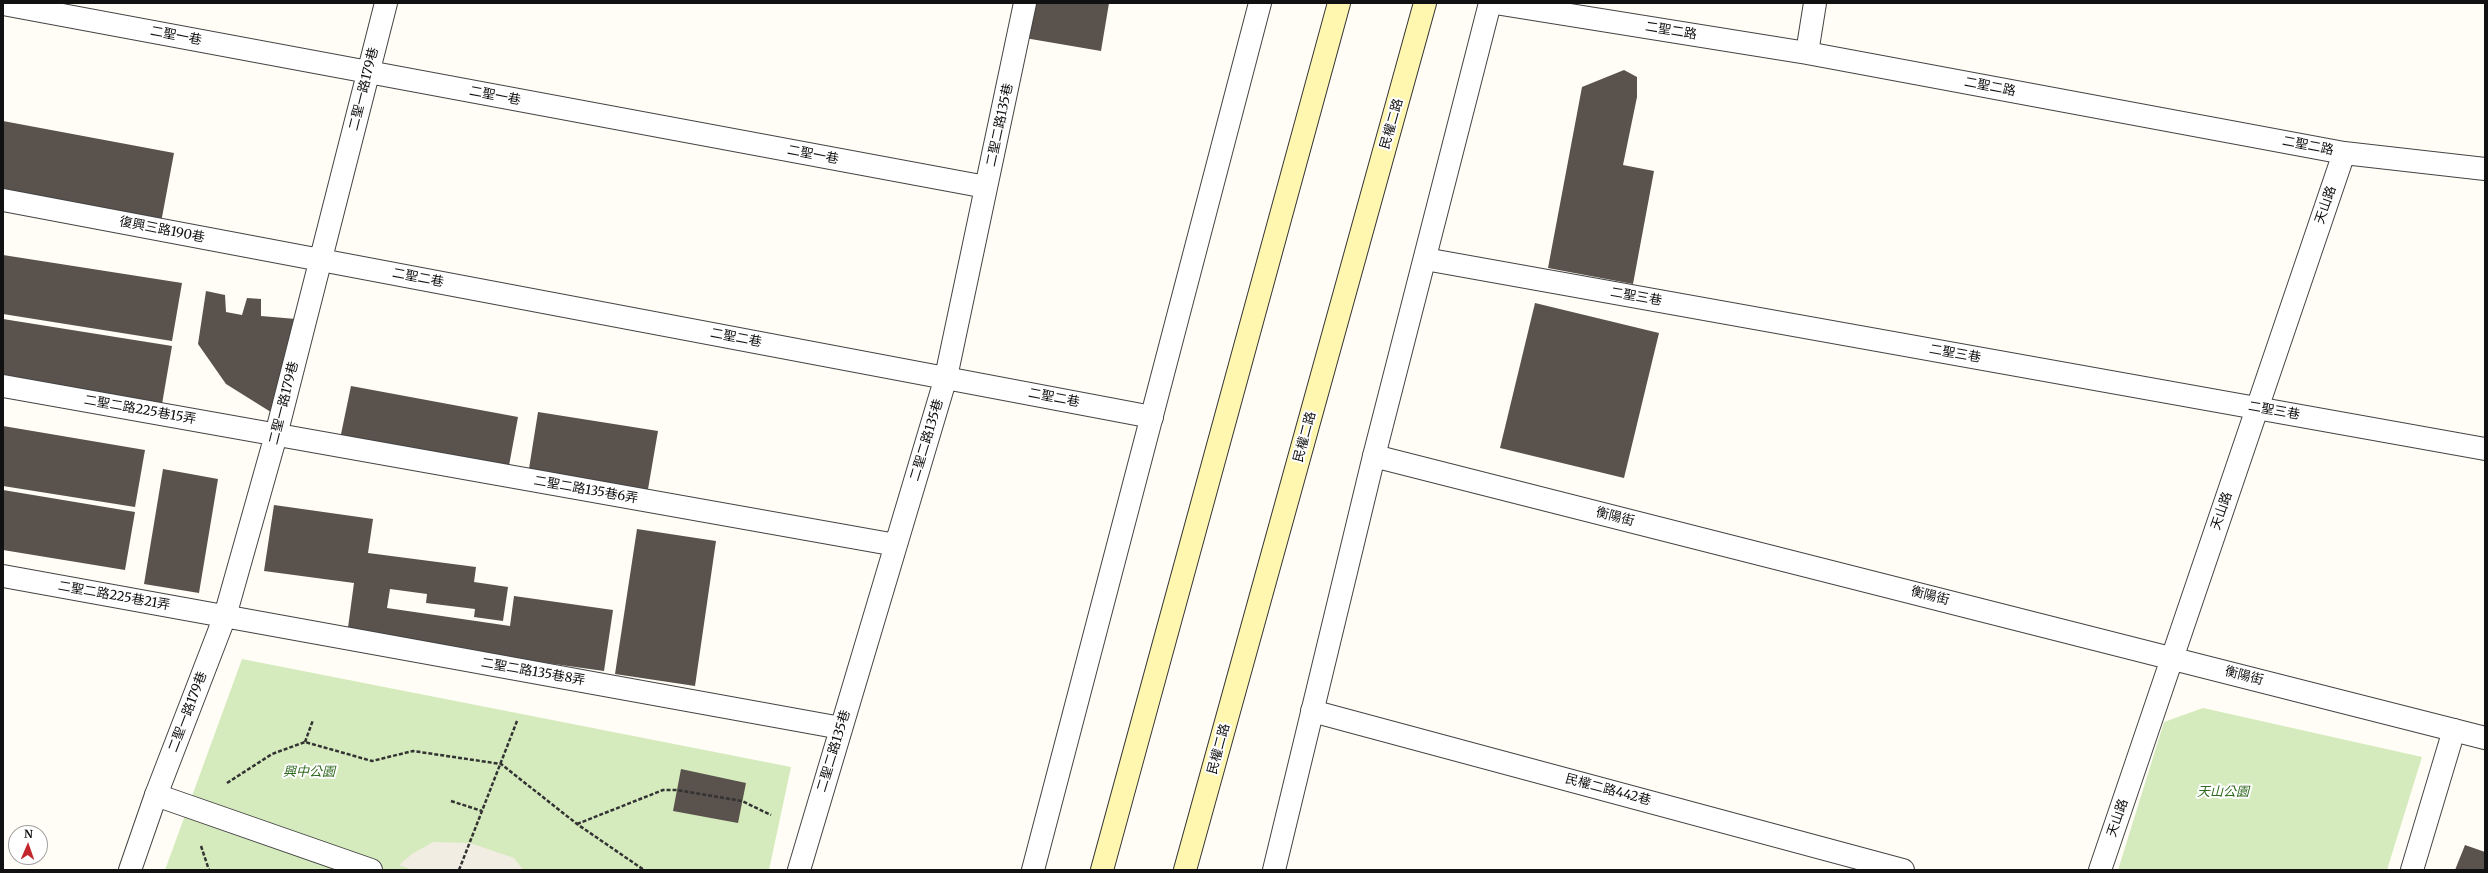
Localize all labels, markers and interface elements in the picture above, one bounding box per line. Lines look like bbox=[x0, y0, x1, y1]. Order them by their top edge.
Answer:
street label: 二聖二路 bbox=[1644, 19, 1698, 43]
street label: 二聖一巷 bbox=[149, 23, 203, 49]
street label: 二聖一路179巷 bbox=[346, 46, 382, 132]
street label: 二聖二路 bbox=[1963, 74, 2017, 100]
street label: 二聖二路135巷 bbox=[984, 82, 1016, 168]
street label: 二聖一巷 bbox=[468, 83, 522, 109]
street label: 民權二路 bbox=[1377, 97, 1407, 151]
street label: 二聖二路 bbox=[2281, 133, 2335, 159]
street label: 二聖一巷 bbox=[786, 142, 840, 168]
street label: 天山路 bbox=[2312, 184, 2340, 226]
street label: 復興三路190巷 bbox=[118, 214, 206, 246]
street label: 二聖二巷 bbox=[391, 265, 445, 291]
street label: 二聖三巷 bbox=[1609, 285, 1663, 309]
street label: 二聖二巷 bbox=[709, 325, 763, 351]
street label: 二聖三巷 bbox=[1928, 342, 1982, 366]
street label: 二聖一路179巷 bbox=[266, 360, 302, 446]
street label: 二聖二巷 bbox=[1027, 385, 1081, 411]
street label: 二聖二路225巷15弄 bbox=[83, 392, 197, 428]
street label: 二聖二路135巷 bbox=[907, 397, 947, 483]
street label: 二聖三巷 bbox=[2247, 399, 2301, 423]
street label: 民權二路 bbox=[1291, 410, 1319, 464]
street label: 二聖二路135巷6弄 bbox=[533, 473, 639, 507]
street label: 天山路 bbox=[2208, 490, 2236, 532]
street label: 衡陽街 bbox=[1594, 505, 1636, 529]
street label: 二聖二路225巷21弄 bbox=[57, 578, 171, 614]
street label: 衡陽街 bbox=[1909, 584, 1951, 608]
street label: 二聖二路135巷8弄 bbox=[480, 655, 586, 689]
street label: 衡陽街 bbox=[2223, 664, 2265, 688]
street label: 二聖一路179巷 bbox=[165, 669, 211, 755]
street label: 二聖二路135巷 bbox=[814, 708, 854, 794]
street label: 民權二路 bbox=[1205, 722, 1233, 776]
park label: 興中公園 bbox=[283, 764, 335, 780]
street label: 民權二路442巷 bbox=[1563, 771, 1653, 809]
park label: 天山公園 bbox=[2197, 784, 2249, 800]
street label: 天山路 bbox=[2104, 797, 2132, 839]
north arrow bbox=[8, 825, 48, 865]
text: N bbox=[24, 827, 33, 841]

